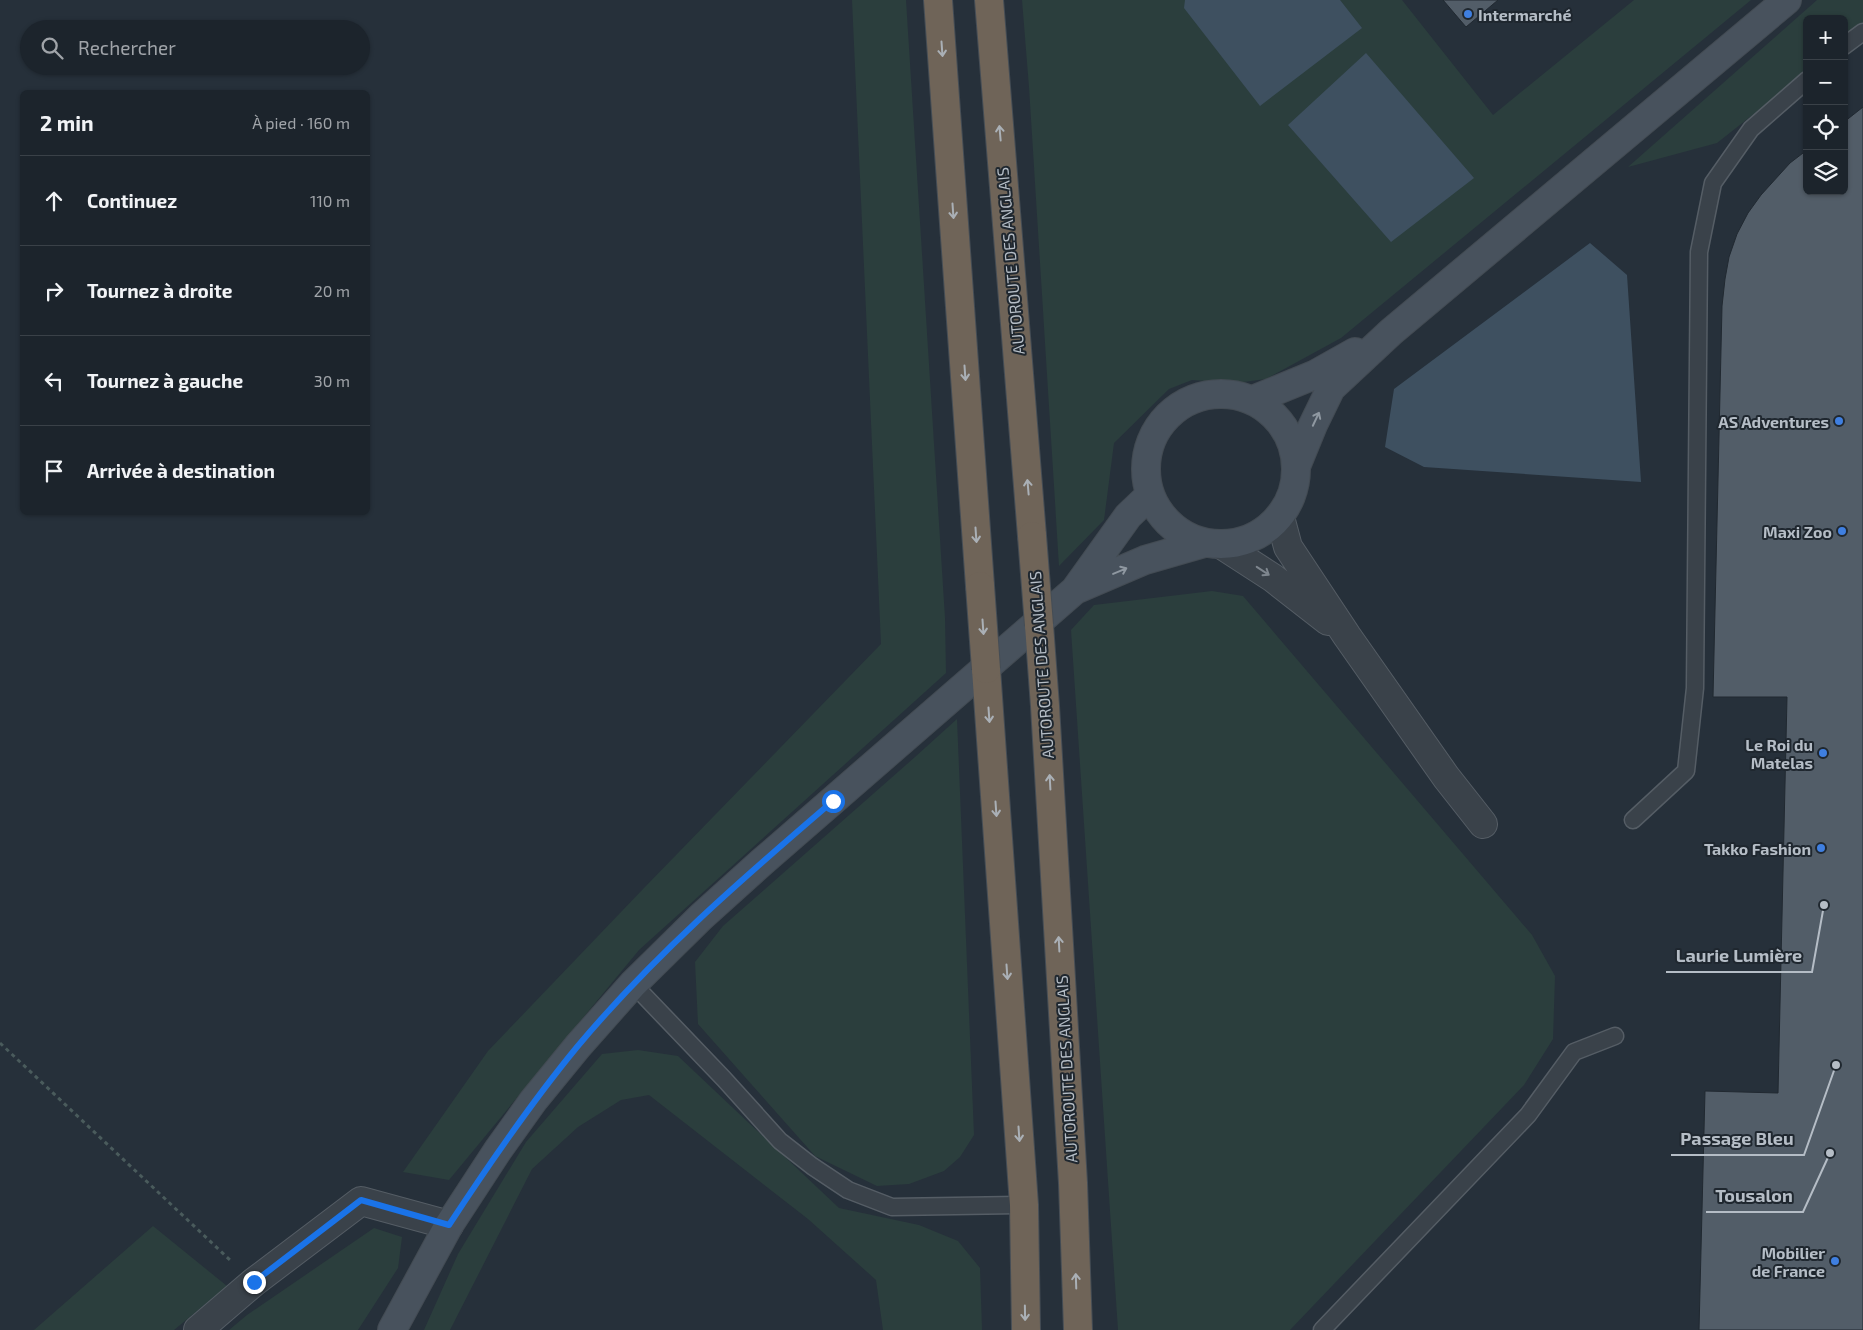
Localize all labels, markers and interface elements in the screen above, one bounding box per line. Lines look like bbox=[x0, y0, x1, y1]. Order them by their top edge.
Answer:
place label: Intermarché bbox=[1478, 5, 1571, 24]
marker: Intermarché bbox=[1462, 8, 1474, 20]
map controls bbox=[1803, 15, 1848, 195]
button: + bbox=[1803, 15, 1848, 60]
search box bbox=[20, 20, 370, 75]
icon: search bbox=[38, 34, 66, 62]
text: Rechercher bbox=[78, 36, 176, 59]
one-way arrow bbox=[937, 40, 946, 56]
button: − bbox=[1803, 60, 1848, 105]
button: locate bbox=[1803, 105, 1848, 150]
text: 2 min bbox=[40, 110, 94, 135]
text: À pied · 160 m bbox=[252, 113, 350, 132]
one-way arrow bbox=[995, 126, 1004, 142]
button: layers bbox=[1803, 150, 1848, 195]
street label: AUTOROUTE DES ANGLAIS bbox=[992, 167, 1028, 355]
icon: ahead bbox=[40, 187, 68, 215]
text: Continuez bbox=[87, 189, 177, 212]
text: 110 m bbox=[310, 191, 350, 210]
one-way arrow bbox=[949, 202, 958, 218]
icon: right bbox=[40, 277, 68, 305]
text: Tournez à droite bbox=[87, 279, 233, 302]
text: 20 m bbox=[314, 281, 350, 300]
one-way arrow bbox=[960, 365, 969, 381]
icon: left bbox=[40, 367, 68, 395]
text: Tournez à gauche bbox=[87, 369, 243, 392]
text: 30 m bbox=[314, 371, 350, 390]
one-way arrow bbox=[1311, 412, 1321, 427]
place label: AS Adventures bbox=[1718, 412, 1829, 431]
marker: AS Adventures bbox=[1833, 415, 1845, 427]
icon: arrive bbox=[40, 457, 68, 485]
text: Arrivée à destination bbox=[87, 459, 275, 482]
one-way arrow bbox=[1023, 479, 1033, 495]
place label: Maxi Zoo bbox=[1763, 522, 1832, 541]
marker: Maxi Zoo bbox=[1836, 525, 1848, 537]
one-way arrow bbox=[971, 527, 981, 543]
one-way arrow bbox=[1112, 565, 1127, 575]
one-way arrow bbox=[1256, 566, 1270, 577]
street label: AUTOROUTE DES ANGLAIS bbox=[1025, 571, 1057, 759]
one-way arrow bbox=[978, 619, 987, 635]
one-way arrow bbox=[984, 707, 994, 723]
place label: Le Roi du Matelas bbox=[1745, 735, 1813, 772]
marker: Le Roi du Matelas bbox=[1817, 747, 1829, 759]
one-way arrow bbox=[1045, 774, 1054, 790]
route start bbox=[822, 790, 845, 813]
one-way arrow bbox=[991, 801, 1000, 817]
place label: Takko Fashion bbox=[1704, 839, 1811, 858]
marker: Takko Fashion bbox=[1815, 842, 1827, 854]
one-way arrow bbox=[1055, 937, 1064, 953]
callout: Laurie Lumière bbox=[1666, 939, 1812, 972]
text: Laurie Lumière bbox=[1676, 944, 1802, 966]
one-way arrow bbox=[1003, 963, 1012, 979]
street label: AUTOROUTE DES ANGLAIS bbox=[1052, 975, 1080, 1163]
callout: Passage Bleu bbox=[1671, 1122, 1804, 1155]
one-way arrow bbox=[1014, 1125, 1024, 1141]
text: Passage Bleu bbox=[1680, 1127, 1794, 1149]
callout: Tousalon bbox=[1706, 1179, 1803, 1212]
text: Tousalon bbox=[1715, 1184, 1793, 1206]
place label: Mobilier de France bbox=[1752, 1243, 1825, 1280]
marker: Mobilier de France bbox=[1829, 1255, 1841, 1267]
route end bbox=[243, 1271, 266, 1294]
one-way arrow bbox=[1072, 1274, 1081, 1290]
one-way arrow bbox=[1021, 1305, 1030, 1321]

